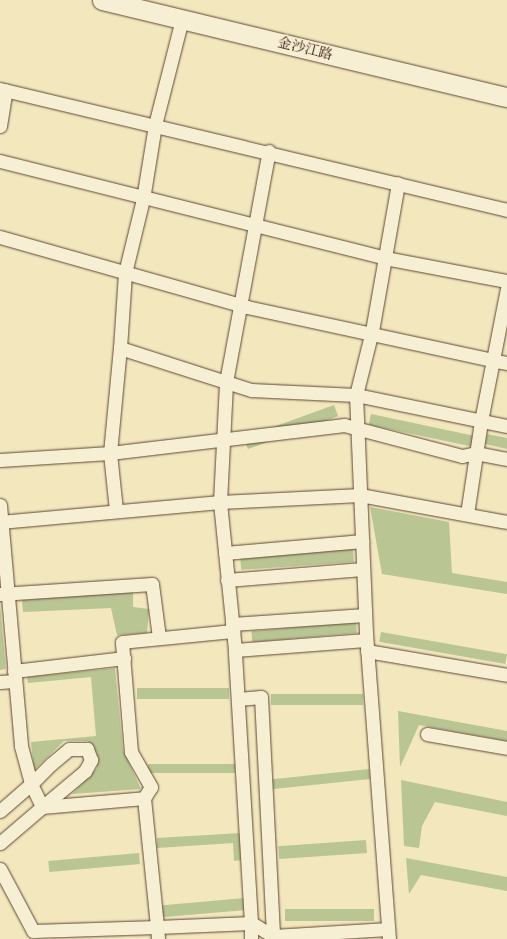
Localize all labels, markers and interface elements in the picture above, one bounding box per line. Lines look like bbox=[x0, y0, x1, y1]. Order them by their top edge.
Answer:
street label: 金沙江路 bbox=[276, 34, 334, 64]

